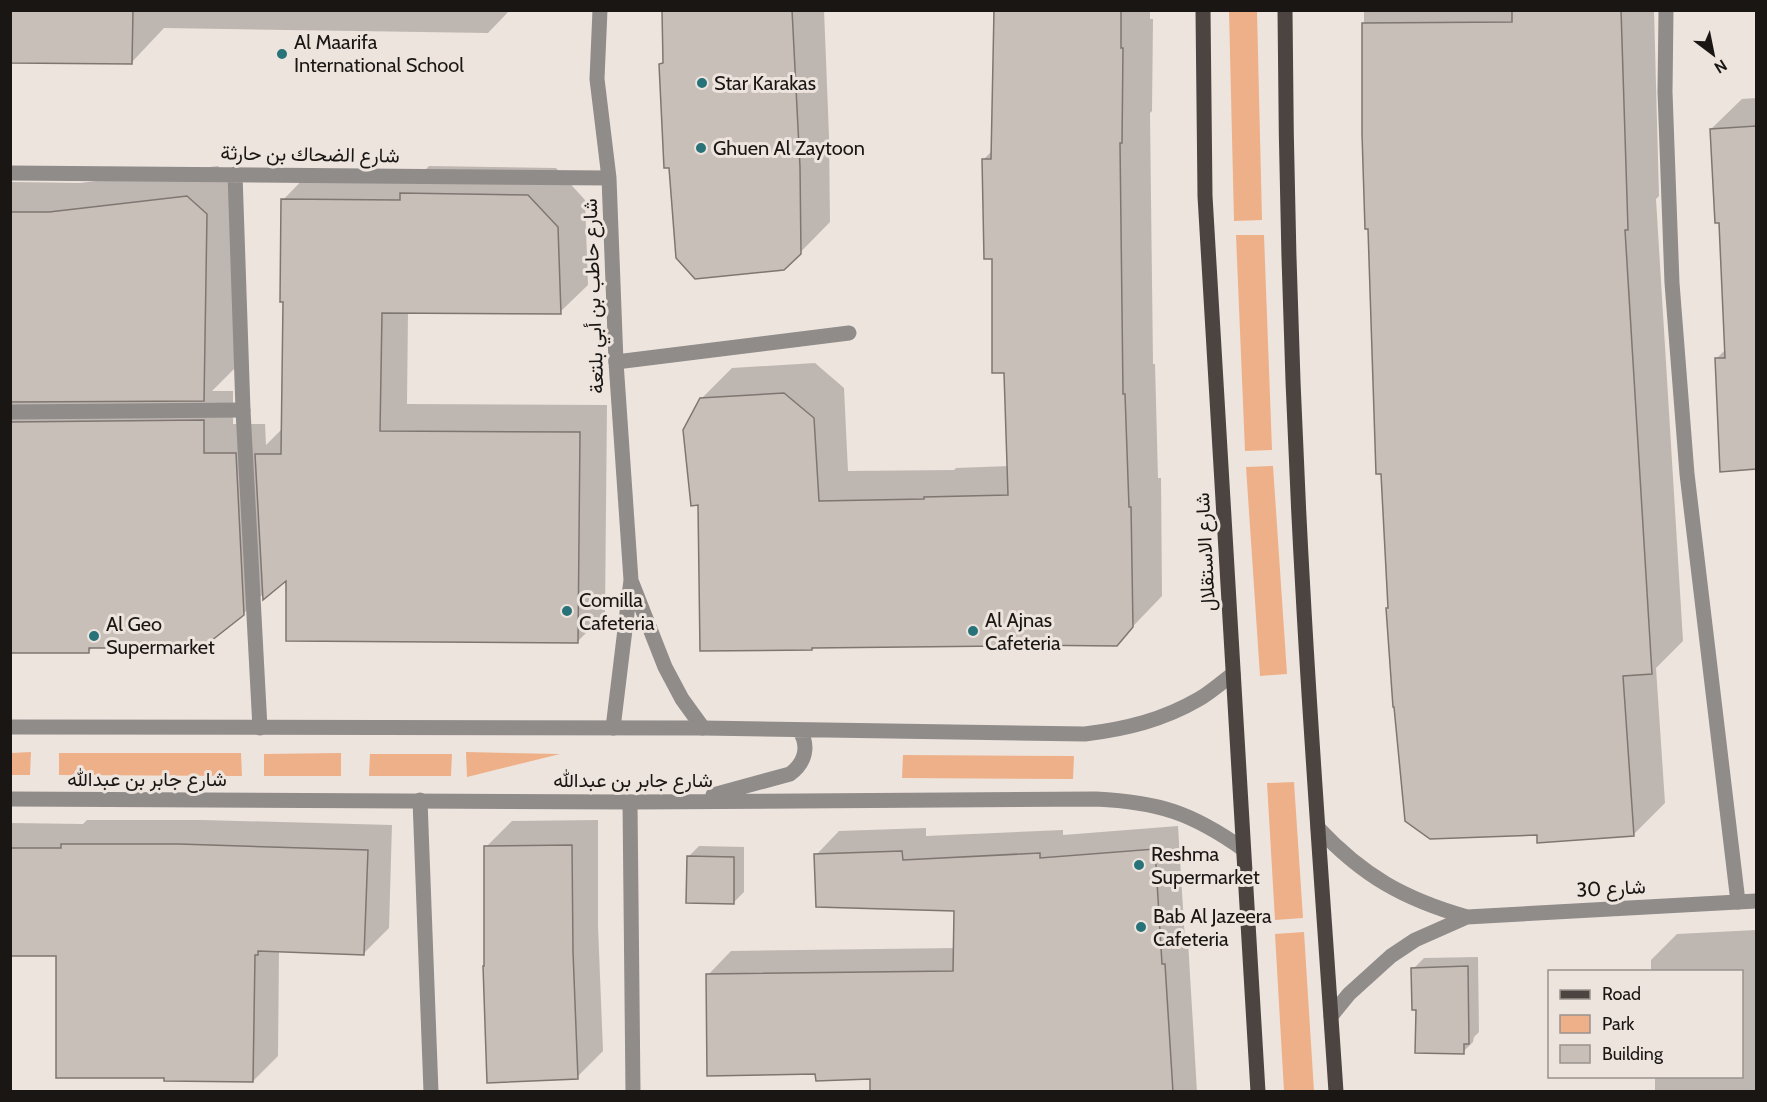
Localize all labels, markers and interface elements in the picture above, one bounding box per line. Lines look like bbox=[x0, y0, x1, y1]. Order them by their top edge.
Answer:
north arrow bbox=[1683, 24, 1743, 84]
place label: Al Maarifa International School bbox=[294, 30, 464, 77]
marker: Al Maarifa International School bbox=[275, 47, 289, 61]
text: N bbox=[1711, 55, 1731, 77]
place label: Star Karakas bbox=[714, 71, 816, 95]
marker: Star Karakas bbox=[695, 76, 709, 90]
place label: Ghuen Al Zaytoon bbox=[713, 136, 865, 160]
street label: شارع الضحاك بن حارثة bbox=[220, 140, 400, 170]
marker: Ghuen Al Zaytoon bbox=[694, 141, 708, 155]
street label: شارع حاطب بن أبي بلتعة bbox=[578, 198, 613, 394]
street label: شارع الاستقلال bbox=[1190, 492, 1222, 612]
place label: Comilla Cafeteria bbox=[579, 588, 655, 635]
marker: Comilla Cafeteria bbox=[560, 604, 574, 618]
place label: Al Ajnas Cafeteria bbox=[985, 608, 1061, 655]
place label: Al Geo Supermarket bbox=[106, 612, 215, 659]
marker: Al Ajnas Cafeteria bbox=[966, 624, 980, 638]
marker: Al Geo Supermarket bbox=[87, 629, 101, 643]
street label: شارع جابر بن عبدالله bbox=[67, 767, 227, 793]
street label: شارع جابر بن عبدالله bbox=[553, 768, 713, 794]
place label: Reshma Supermarket bbox=[1151, 842, 1260, 889]
marker: Reshma Supermarket bbox=[1132, 858, 1146, 872]
street label: شارع 30 bbox=[1576, 874, 1646, 904]
place label: Bab Al Jazeera Cafeteria bbox=[1153, 904, 1272, 951]
marker: Bab Al Jazeera Cafeteria bbox=[1134, 920, 1148, 934]
legend bbox=[1548, 970, 1743, 1078]
text: Road bbox=[1602, 983, 1641, 1005]
text: Park bbox=[1602, 1013, 1635, 1035]
text: Building bbox=[1602, 1043, 1664, 1065]

